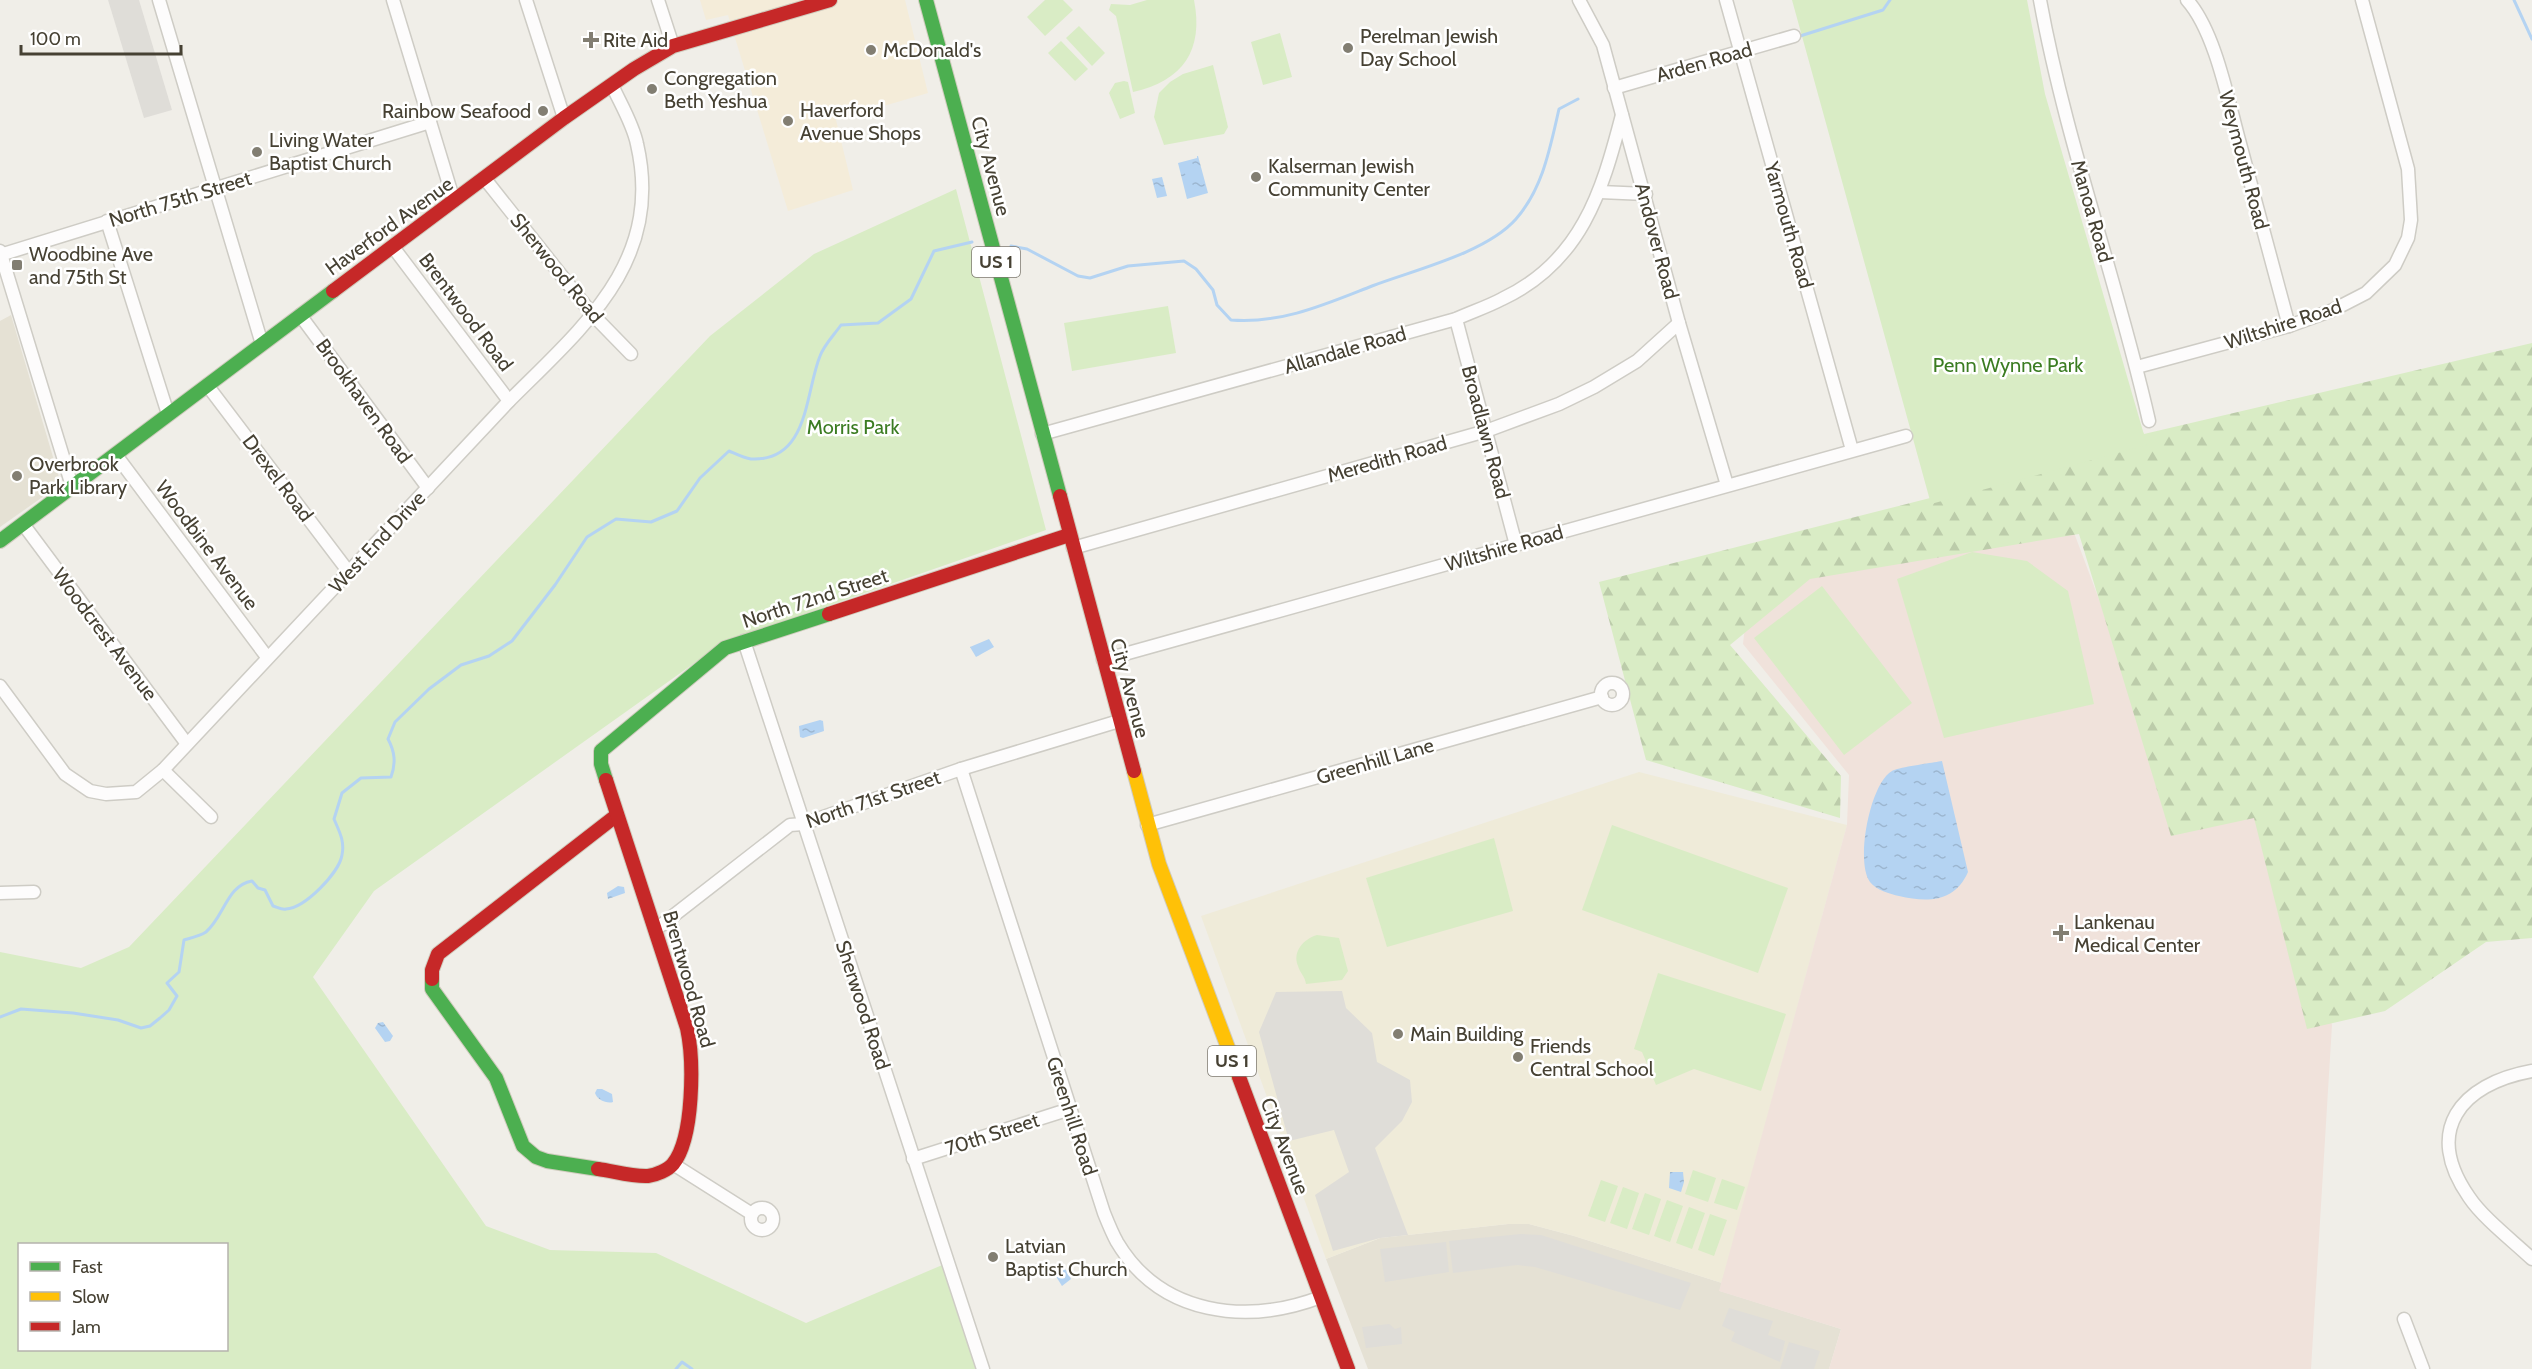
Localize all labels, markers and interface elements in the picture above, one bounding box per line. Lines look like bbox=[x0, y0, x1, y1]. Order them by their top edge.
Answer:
scale bar bbox=[21, 18, 182, 56]
place label: Perelman Jewish Day School bbox=[1360, 24, 1498, 71]
text: 100 m bbox=[30, 28, 81, 50]
place label: Rite Aid bbox=[603, 28, 668, 52]
marker: Rite Aid bbox=[584, 33, 598, 47]
street label: Arden Road bbox=[1653, 37, 1755, 87]
place label: McDonald's bbox=[883, 38, 981, 62]
marker: Perelman Jewish Day School bbox=[1341, 41, 1355, 55]
marker: McDonald's bbox=[864, 43, 878, 57]
place label: Congregation Beth Yeshua bbox=[664, 66, 777, 113]
marker: Congregation Beth Yeshua bbox=[645, 82, 659, 96]
street label: Weymouth Road bbox=[2214, 88, 2274, 232]
place label: Haverford Avenue Shops bbox=[800, 98, 921, 145]
place label: Rainbow Seafood bbox=[382, 99, 531, 123]
marker: Rainbow Seafood bbox=[536, 104, 550, 118]
marker: Haverford Avenue Shops bbox=[781, 114, 795, 128]
street label: City Avenue bbox=[966, 114, 1016, 218]
place label: Living Water Baptist Church bbox=[269, 128, 392, 175]
marker: Living Water Baptist Church bbox=[250, 145, 264, 159]
place label: Kalserman Jewish Community Center bbox=[1268, 154, 1431, 201]
street label: Manoa Road bbox=[2066, 157, 2118, 265]
street label: Yarmouth Road bbox=[1759, 158, 1819, 291]
street label: North 75th Street bbox=[106, 166, 254, 232]
marker: Kalserman Jewish Community Center bbox=[1249, 170, 1263, 184]
street label: Haverford Avenue bbox=[321, 172, 457, 280]
street label: Andover Road bbox=[1630, 180, 1684, 302]
street label: Sherwood Road bbox=[505, 208, 609, 328]
place label: Woodbine Ave and 75th St bbox=[29, 242, 153, 289]
road number: US 1 bbox=[972, 247, 1020, 277]
street label: Brentwood Road bbox=[414, 248, 518, 376]
marker: Woodbine Ave and 75th St bbox=[10, 258, 24, 272]
street label: Wiltshire Road bbox=[2221, 294, 2345, 354]
street label: Allandale Road bbox=[1281, 321, 1409, 379]
street label: Brookhaven Road bbox=[311, 334, 417, 468]
park label: Penn Wynne Park bbox=[1933, 353, 2083, 377]
street label: Broadlawn Road bbox=[1457, 363, 1515, 501]
park label: Morris Park bbox=[807, 415, 899, 439]
street label: Drexel Road bbox=[238, 430, 318, 526]
street label: Meredith Road bbox=[1324, 430, 1450, 488]
place label: Overbrook Park Library bbox=[29, 452, 127, 499]
marker: Overbrook Park Library bbox=[10, 469, 24, 483]
street label: Woodbine Avenue bbox=[150, 476, 264, 614]
street label: West End Drive bbox=[324, 486, 430, 598]
street label: Wiltshire Road bbox=[1442, 520, 1566, 576]
street label: Woodcrest Avenue bbox=[47, 563, 163, 705]
street label: North 72nd Street bbox=[739, 563, 891, 633]
street label: City Avenue bbox=[1105, 636, 1155, 740]
street label: Greenhill Lane bbox=[1313, 733, 1437, 789]
street label: North 71st Street bbox=[803, 765, 944, 833]
street label: Brentwood Road bbox=[658, 908, 720, 1050]
place label: Lankenau Medical Center bbox=[2074, 910, 2201, 957]
marker: Lankenau Medical Center bbox=[2052, 924, 2070, 942]
street label: Sherwood Road bbox=[831, 937, 895, 1073]
place label: Main Building bbox=[1410, 1022, 1524, 1046]
marker: Main Building bbox=[1391, 1027, 1405, 1041]
place label: Friends Central School bbox=[1530, 1034, 1654, 1081]
road number: US 1 bbox=[1208, 1046, 1256, 1076]
marker: Friends Central School bbox=[1511, 1050, 1525, 1064]
street label: Greenhill Road bbox=[1042, 1054, 1102, 1178]
street label: City Avenue bbox=[1256, 1094, 1314, 1198]
street label: 70th Street bbox=[942, 1107, 1042, 1160]
place label: Latvian Baptist Church bbox=[1005, 1234, 1128, 1281]
legend bbox=[18, 1243, 228, 1351]
marker: Latvian Baptist Church bbox=[986, 1250, 1000, 1264]
text: Fast bbox=[72, 1256, 103, 1278]
text: Slow bbox=[72, 1286, 109, 1308]
text: Jam bbox=[71, 1316, 101, 1338]

